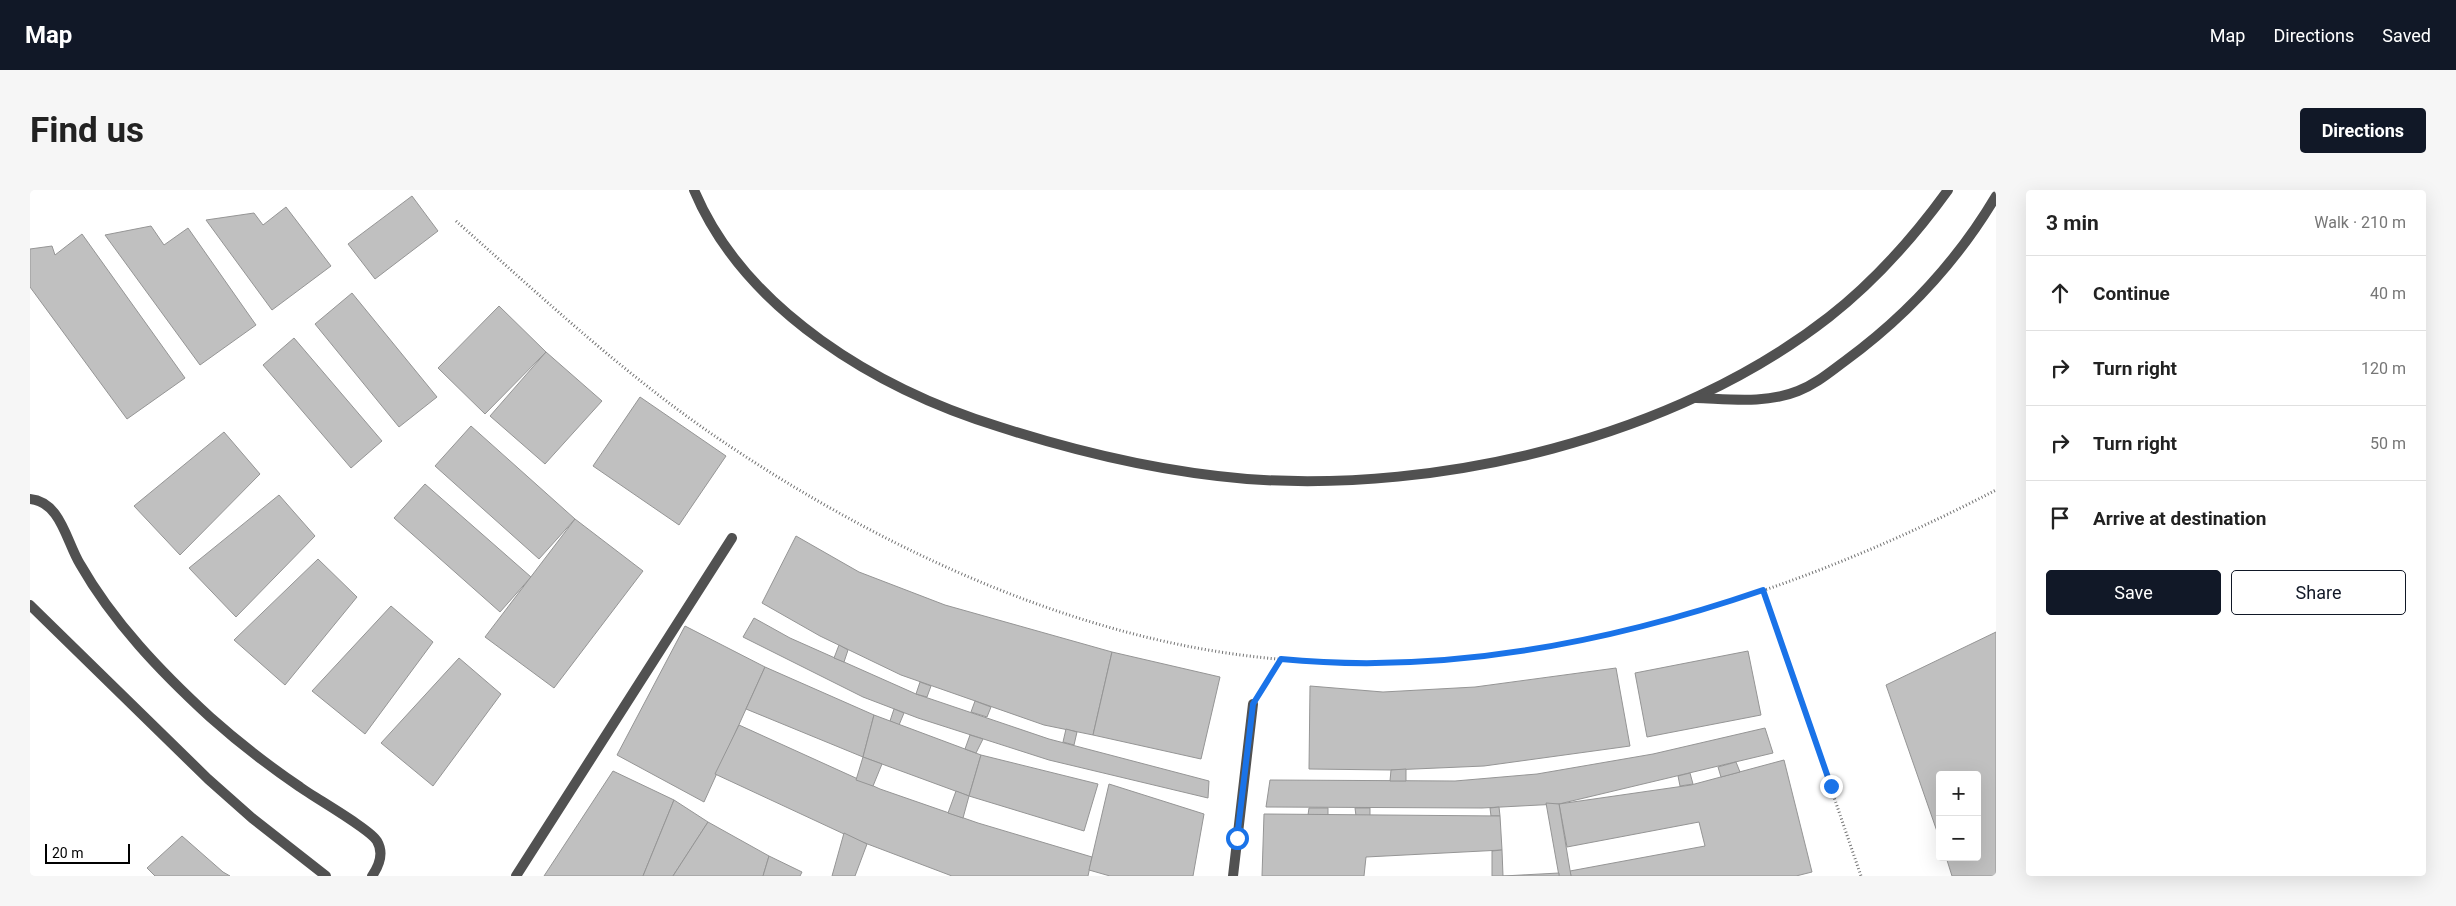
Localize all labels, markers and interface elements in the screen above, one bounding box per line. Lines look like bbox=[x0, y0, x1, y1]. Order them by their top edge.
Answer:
text: Map bbox=[25, 21, 72, 49]
text: Map bbox=[2210, 25, 2245, 46]
text: Directions bbox=[2273, 25, 2354, 46]
text: Saved bbox=[2382, 25, 2431, 46]
button: Directions bbox=[2300, 108, 2426, 153]
text: Find us bbox=[30, 110, 144, 151]
text: 3 min bbox=[2046, 211, 2099, 235]
text: Walk · 210 m bbox=[2314, 213, 2406, 232]
icon: ahead bbox=[2046, 279, 2074, 307]
text: Continue bbox=[2093, 282, 2170, 305]
text: 40 m bbox=[2370, 284, 2406, 303]
icon: right bbox=[2046, 354, 2074, 382]
text: Turn right bbox=[2093, 357, 2177, 380]
text: 120 m bbox=[2361, 359, 2406, 378]
icon: right bbox=[2046, 429, 2074, 457]
text: Turn right bbox=[2093, 432, 2177, 455]
text: 50 m bbox=[2370, 434, 2406, 453]
icon: arrive bbox=[2046, 504, 2074, 532]
text: Arrive at destination bbox=[2093, 507, 2266, 530]
button: Save bbox=[2046, 570, 2221, 615]
button: Share bbox=[2231, 570, 2406, 615]
map controls bbox=[1936, 771, 1981, 861]
button: + bbox=[1936, 771, 1981, 816]
route end bbox=[1820, 775, 1843, 798]
button: − bbox=[1936, 816, 1981, 861]
route start bbox=[1226, 827, 1249, 850]
scale bar bbox=[45, 841, 130, 864]
text: 20 m bbox=[52, 845, 84, 861]

